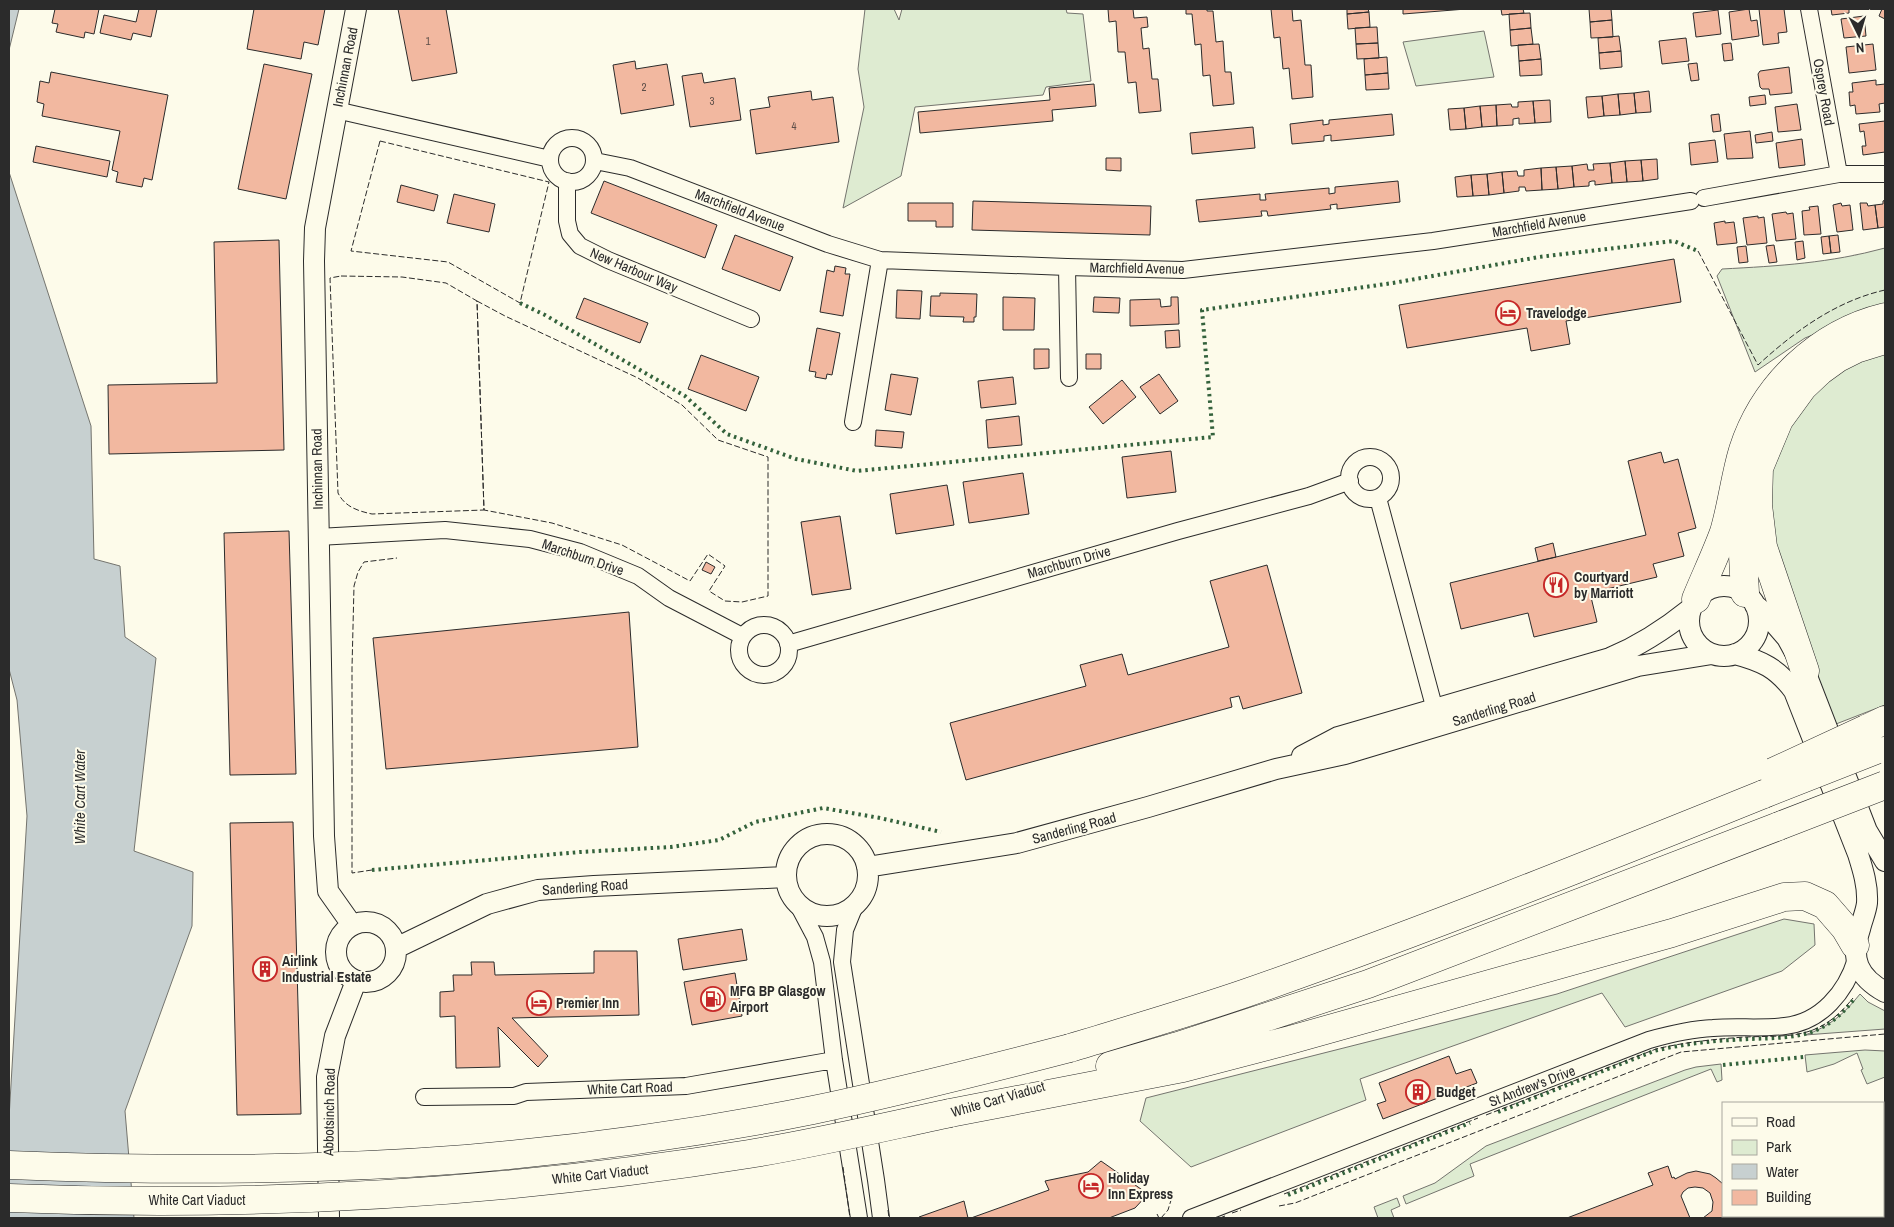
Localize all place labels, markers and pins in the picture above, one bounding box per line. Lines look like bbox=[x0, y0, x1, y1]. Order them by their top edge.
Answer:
hotel icon: Travelodge bbox=[1495, 300, 1521, 326]
place label: Travelodge bbox=[1526, 304, 1587, 322]
place label: Courtyard by Marriott bbox=[1574, 568, 1633, 602]
restaurant icon: Courtyard by Marriott bbox=[1543, 572, 1569, 598]
place label: Airlink Industrial Estate bbox=[282, 952, 371, 986]
building icon: Airlink Industrial Estate bbox=[252, 956, 278, 982]
place label: MFG BP Glasgow Airport bbox=[730, 982, 826, 1016]
fuel station icon: MFG BP Glasgow Airport bbox=[700, 986, 726, 1012]
hotel icon: Premier Inn bbox=[526, 990, 552, 1016]
place label: Premier Inn bbox=[556, 994, 619, 1012]
building icon: Budget bbox=[1405, 1079, 1431, 1105]
place label: Budget bbox=[1436, 1083, 1476, 1101]
place label: Holiday Inn Express bbox=[1108, 1169, 1173, 1203]
hotel icon: Holiday Inn Express bbox=[1078, 1173, 1104, 1199]

